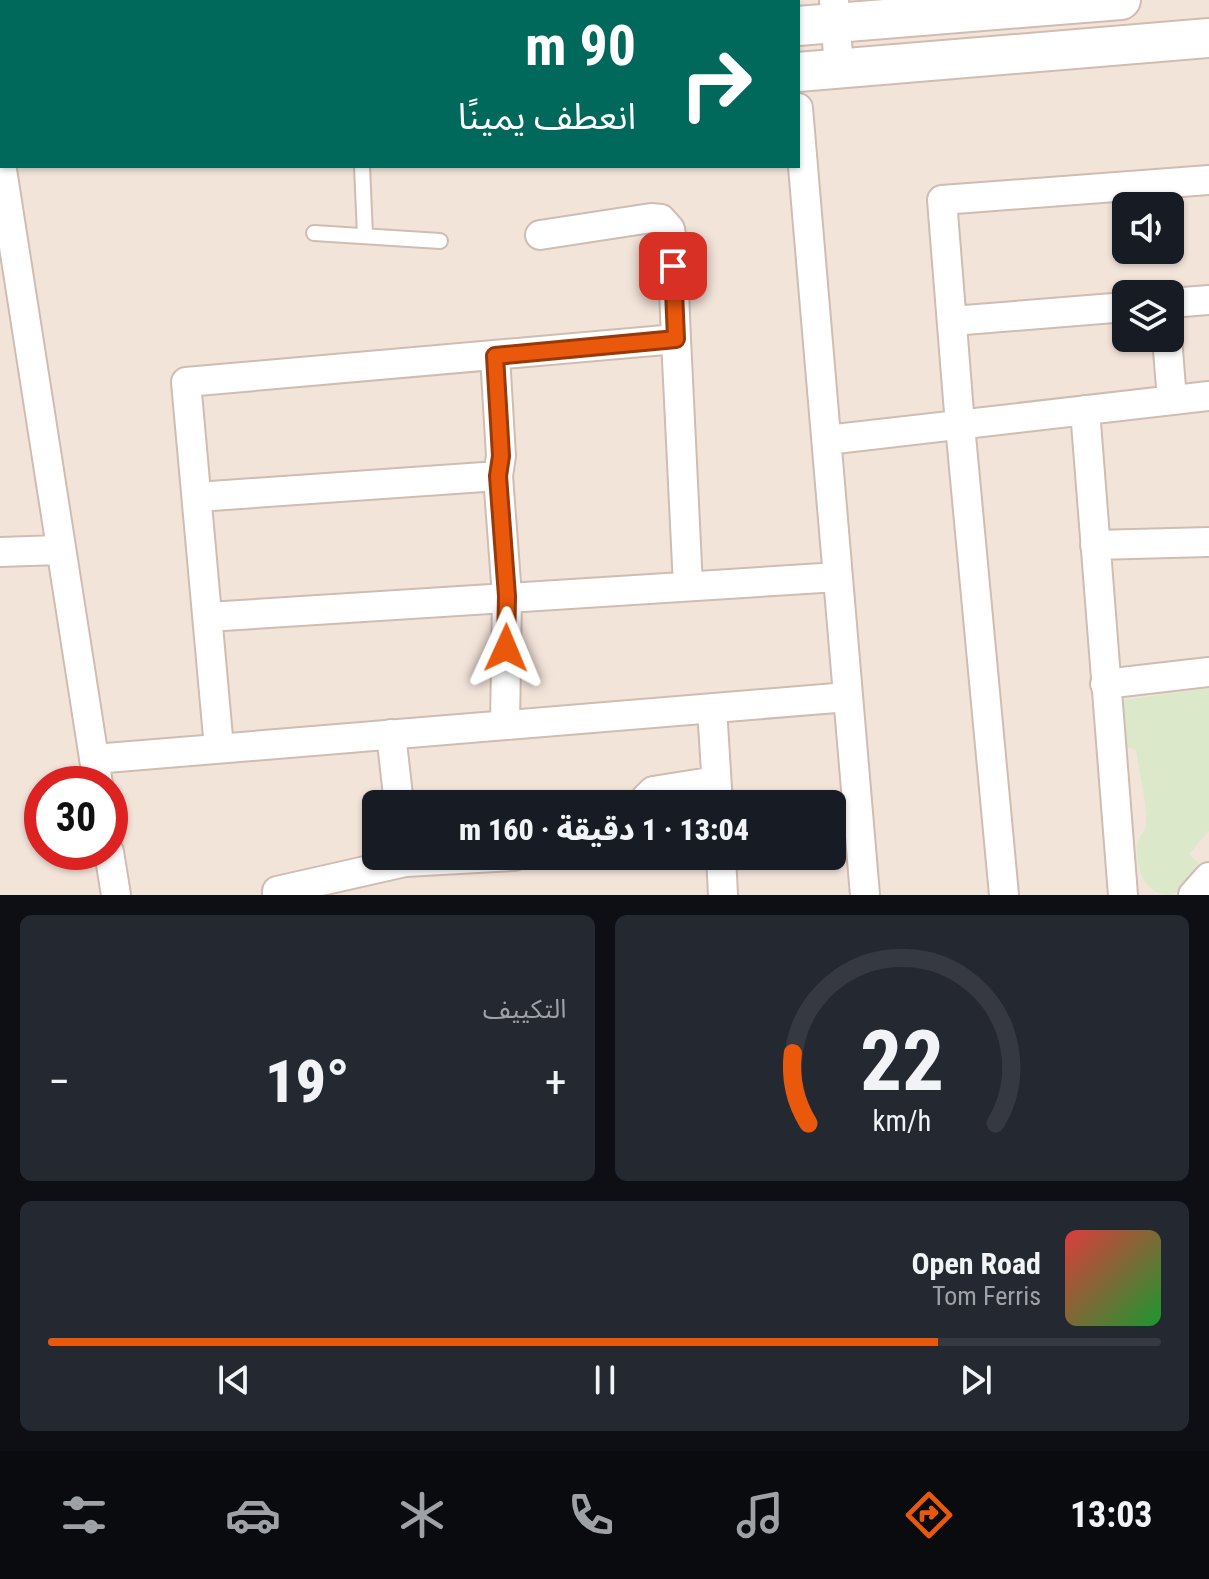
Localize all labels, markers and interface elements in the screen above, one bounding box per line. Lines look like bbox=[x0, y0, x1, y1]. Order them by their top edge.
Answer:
text: 90 m bbox=[525, 13, 636, 79]
icon: right bbox=[664, 32, 768, 136]
text: انعطف يمينًا bbox=[458, 96, 636, 138]
map controls bbox=[1112, 192, 1184, 352]
button: sound bbox=[1112, 192, 1184, 264]
pin bbox=[639, 232, 707, 300]
icon: arrive bbox=[651, 244, 695, 288]
button: layers bbox=[1112, 280, 1184, 352]
position arrow bbox=[464, 606, 548, 690]
speed limit sign: 30 bbox=[24, 766, 128, 870]
text: 13:04 · 1 دقيقة · 160 m bbox=[459, 812, 749, 847]
text: التكييف bbox=[483, 994, 567, 1024]
text: 22 bbox=[860, 1013, 944, 1110]
text: 19° bbox=[265, 1046, 350, 1117]
text: − bbox=[48, 1056, 70, 1108]
text: + bbox=[545, 1056, 567, 1108]
text: km/h bbox=[872, 1104, 931, 1138]
text: Open Road bbox=[911, 1246, 1041, 1281]
text: Tom Ferris bbox=[932, 1281, 1041, 1311]
icon: previous bbox=[212, 1358, 256, 1402]
icon: pause bbox=[583, 1358, 627, 1402]
icon: next bbox=[954, 1358, 998, 1402]
icon: filters bbox=[56, 1487, 112, 1543]
icon: car bbox=[225, 1487, 281, 1543]
icon: climate bbox=[394, 1487, 450, 1543]
icon: phone bbox=[563, 1487, 619, 1543]
icon: music bbox=[732, 1487, 788, 1543]
icon: directions bbox=[901, 1487, 957, 1543]
text: 13:03 bbox=[1070, 1494, 1153, 1536]

